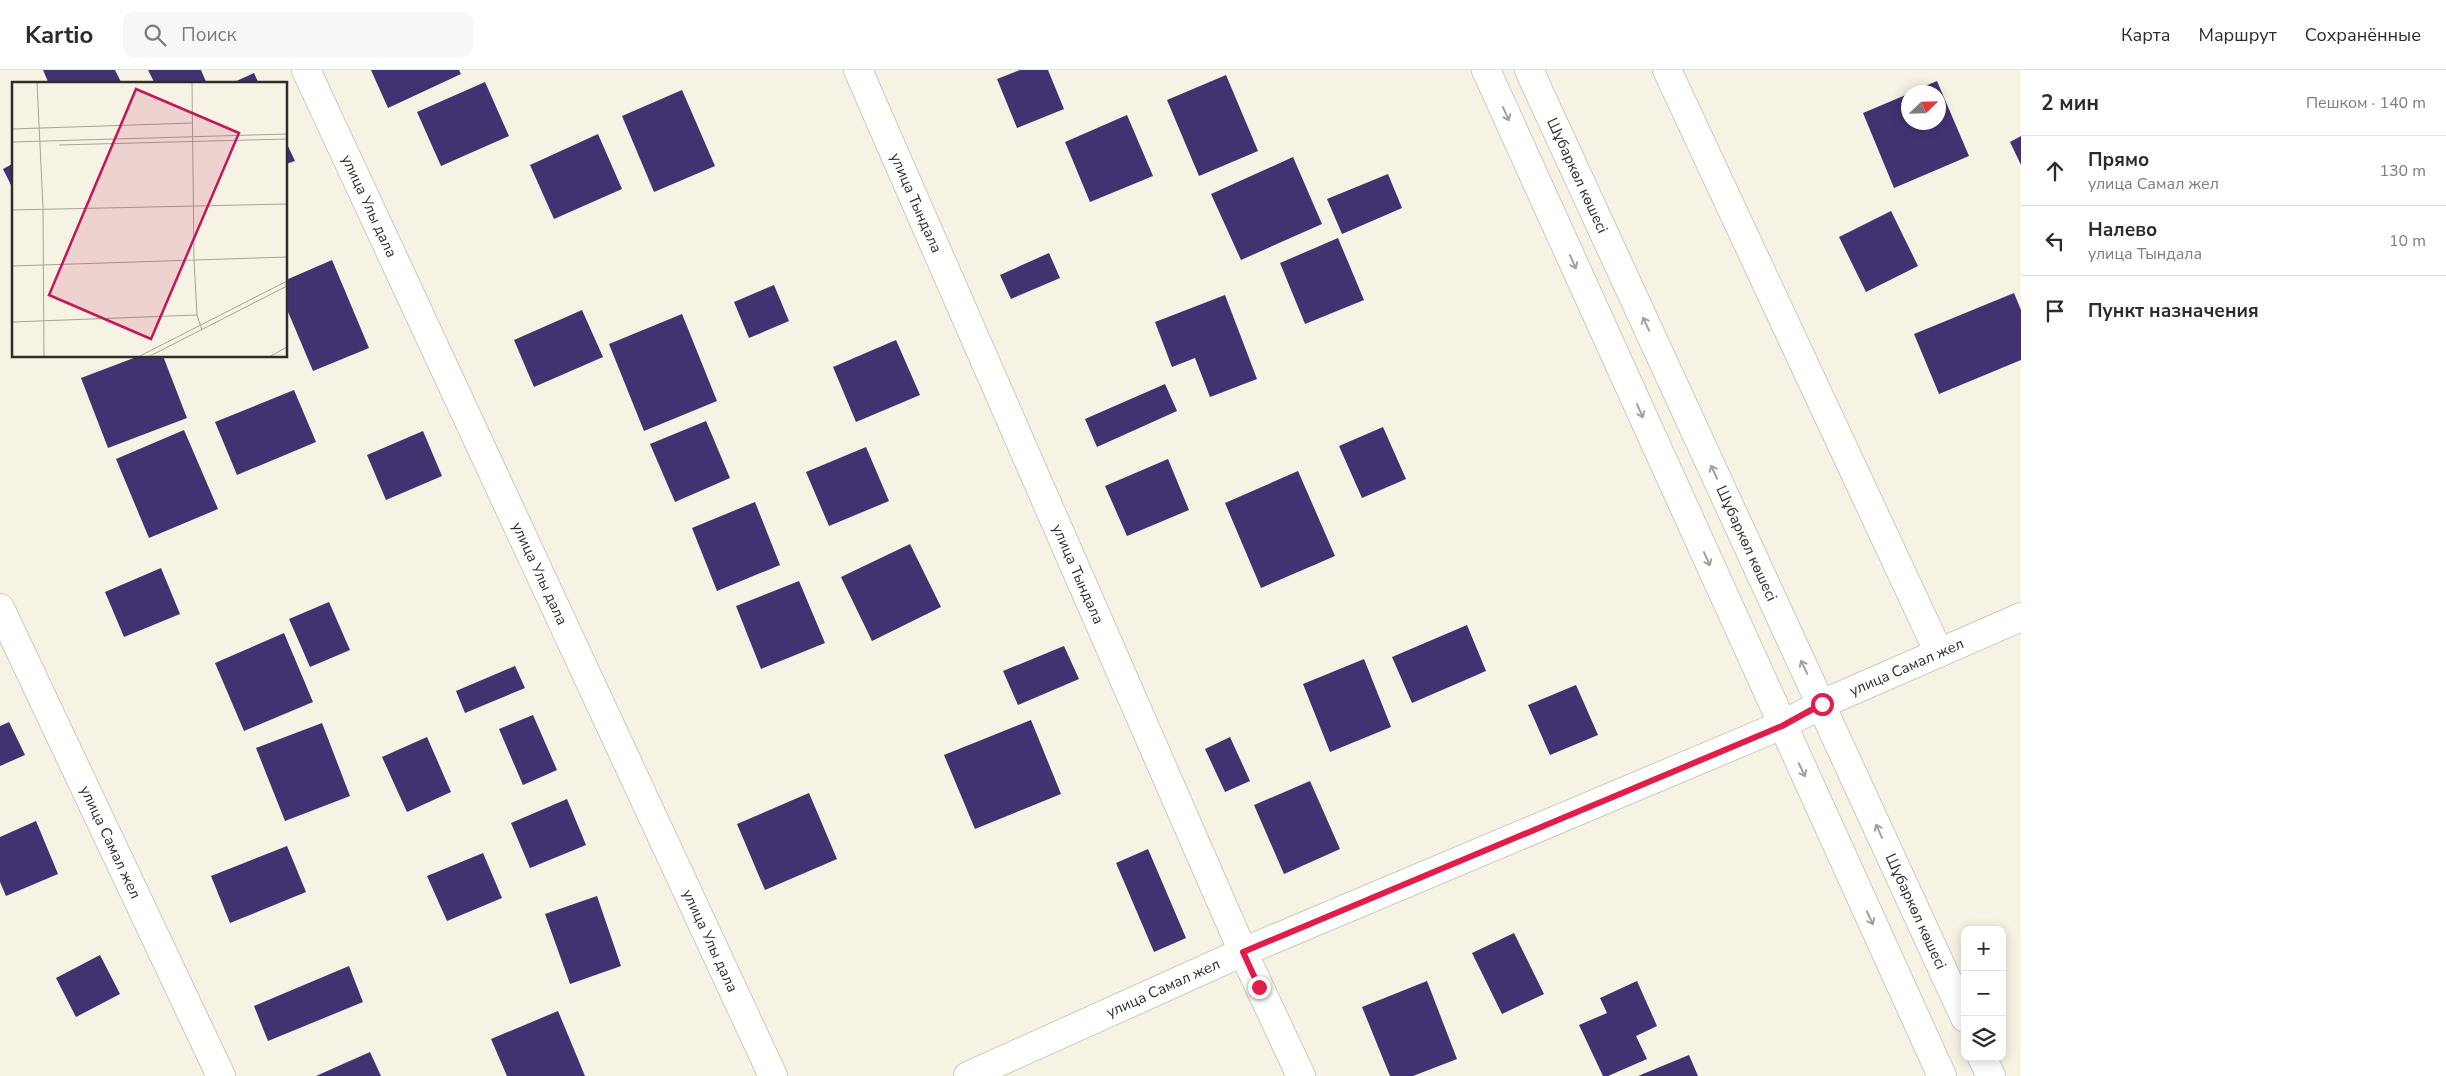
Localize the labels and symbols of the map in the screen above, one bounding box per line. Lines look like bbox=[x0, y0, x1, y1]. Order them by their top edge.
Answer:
inset map bbox=[12, 82, 288, 358]
north arrow bbox=[1901, 85, 1946, 130]
one-way arrow bbox=[1502, 106, 1511, 121]
street label: Шұбаркөл көшесі bbox=[1542, 114, 1613, 236]
street label: улица Тындала bbox=[885, 150, 947, 256]
street label: улица Улы дала bbox=[337, 151, 402, 261]
one-way arrow bbox=[1568, 255, 1578, 270]
one-way arrow bbox=[1641, 317, 1651, 332]
one-way arrow bbox=[1636, 403, 1645, 418]
one-way arrow bbox=[1709, 465, 1719, 480]
street label: Шұбаркөл көшесі bbox=[1711, 482, 1782, 604]
street label: улица Улы дала bbox=[507, 519, 572, 628]
street label: улица Тындала bbox=[1047, 521, 1109, 627]
one-way arrow bbox=[1702, 551, 1712, 566]
street label: улица Самал жел bbox=[1846, 633, 1967, 701]
one-way arrow bbox=[1799, 660, 1809, 675]
route start bbox=[1811, 693, 1834, 716]
one-way arrow bbox=[1798, 762, 1808, 777]
street label: улица Самал жел bbox=[75, 782, 146, 902]
one-way arrow bbox=[1874, 824, 1884, 839]
street label: Шұбаркөл көшесі bbox=[1881, 850, 1951, 972]
street label: улица Улы дала bbox=[678, 886, 743, 995]
one-way arrow bbox=[1866, 910, 1875, 925]
street label: улица Самал жел bbox=[1103, 954, 1223, 1022]
route end bbox=[1248, 976, 1271, 999]

